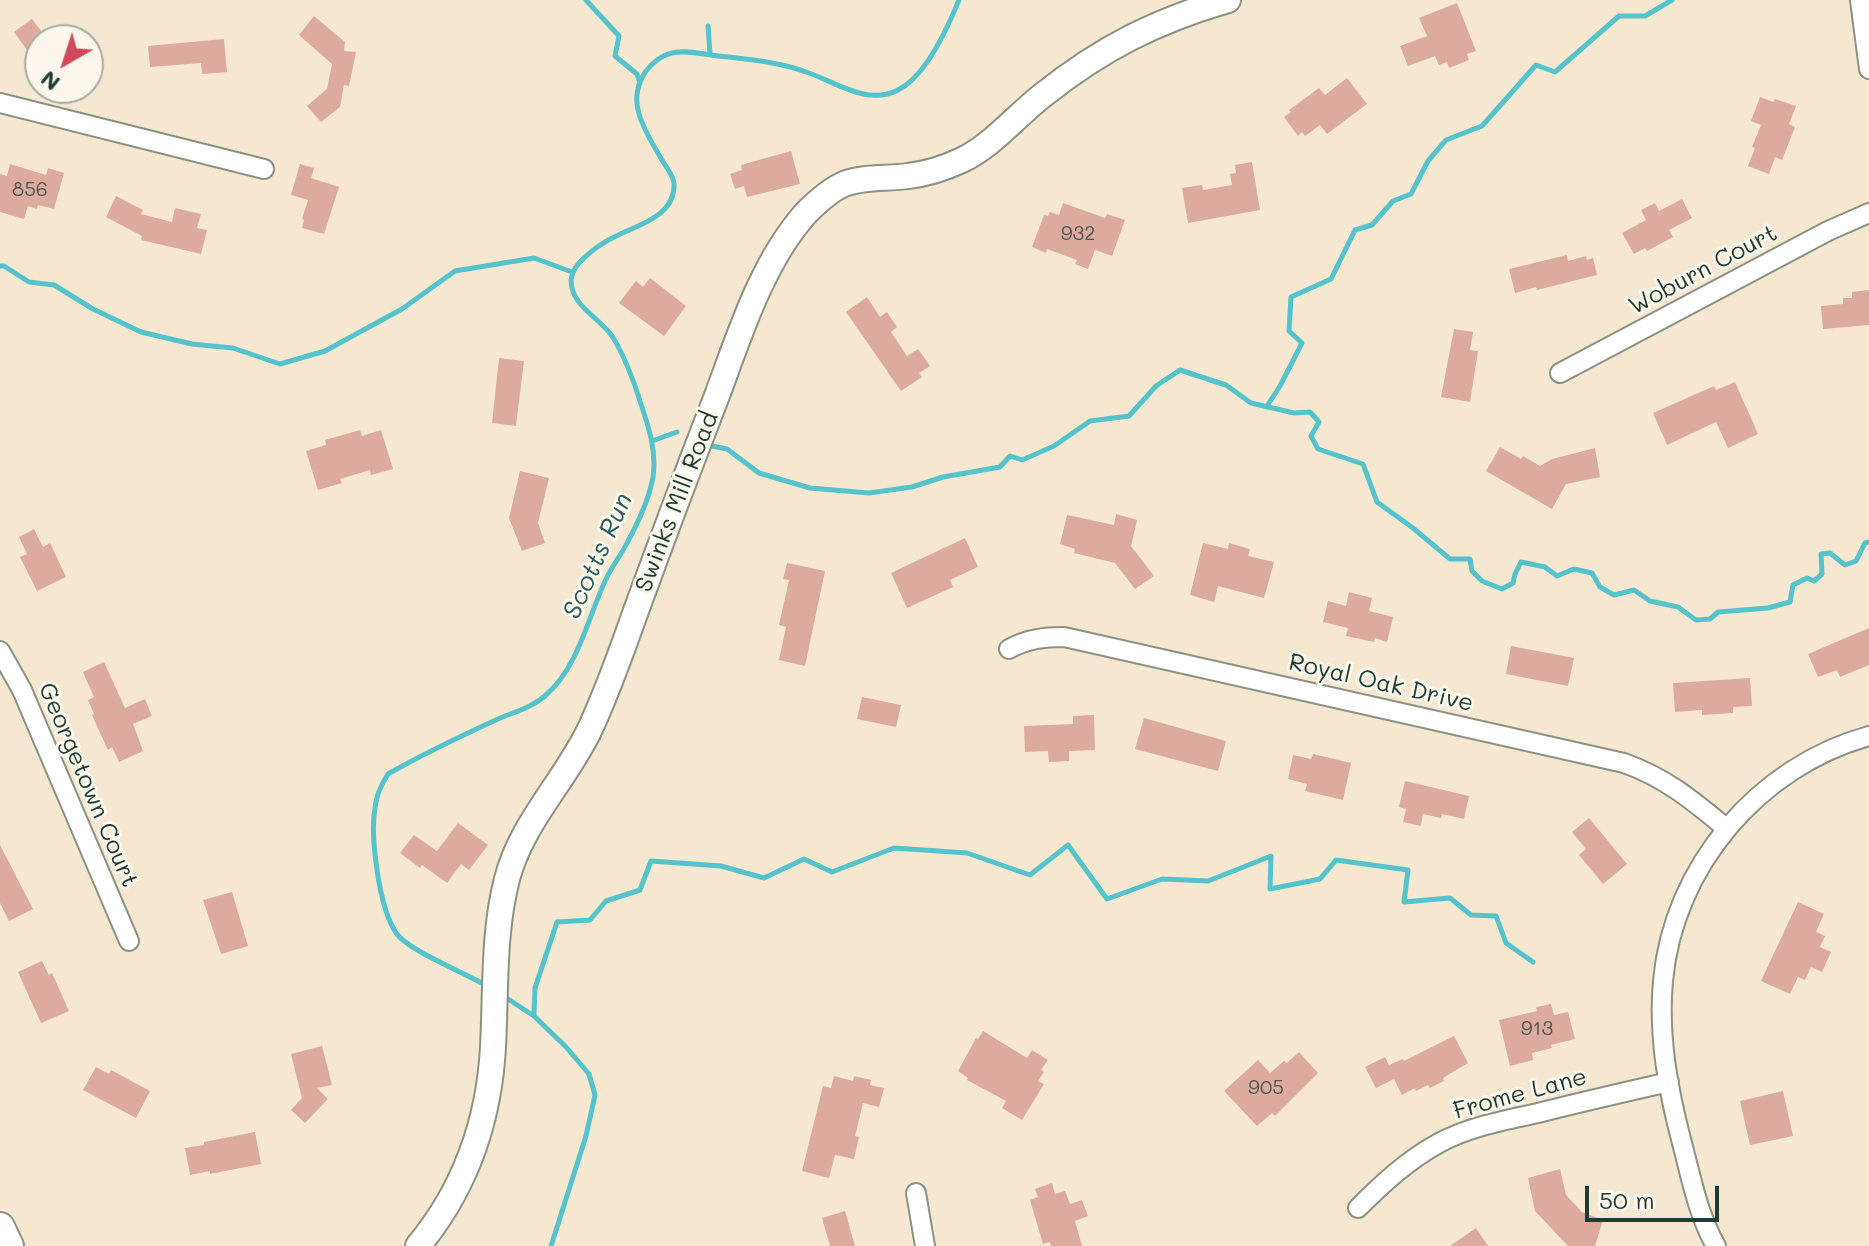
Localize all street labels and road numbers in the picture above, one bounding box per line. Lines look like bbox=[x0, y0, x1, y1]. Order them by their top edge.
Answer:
street label: Woburn Court bbox=[1624, 219, 1782, 321]
street label: Swinks Mill Road bbox=[629, 408, 725, 596]
street label: Royal Oak Drive bbox=[1286, 648, 1476, 718]
street label: Georgetown Court bbox=[32, 678, 144, 892]
street label: Frome Lane bbox=[1450, 1062, 1590, 1126]

